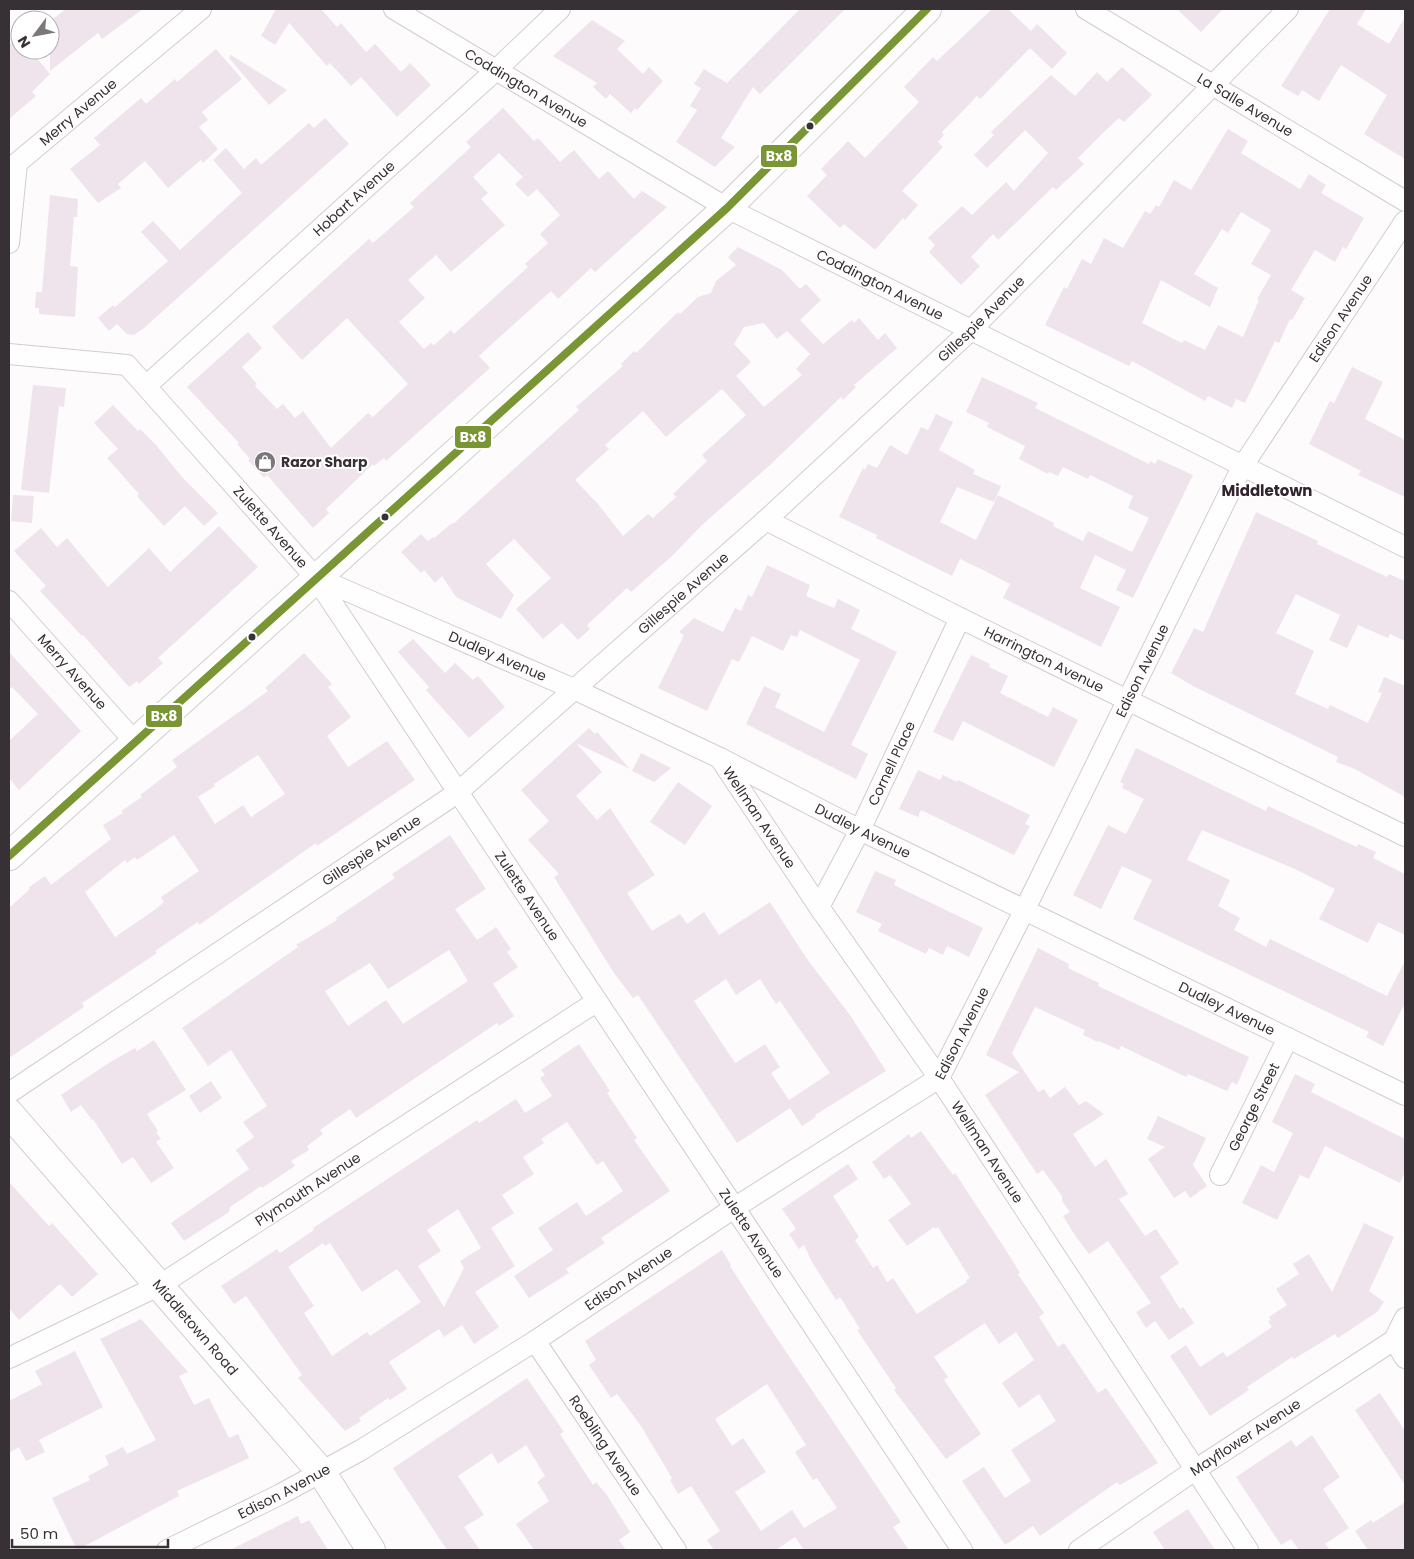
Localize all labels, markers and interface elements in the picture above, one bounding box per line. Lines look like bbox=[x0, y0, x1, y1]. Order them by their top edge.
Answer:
north arrow bbox=[10, 10, 60, 60]
text: N bbox=[13, 32, 35, 52]
street label: Coddington Avenue bbox=[461, 44, 592, 133]
street label: La Salle Avenue bbox=[1194, 68, 1297, 142]
street label: Merry Avenue bbox=[35, 73, 121, 150]
unlabelled marker bbox=[805, 121, 815, 131]
line badge: Bx8 bbox=[760, 144, 798, 168]
text: Bx8 bbox=[766, 146, 792, 166]
street label: Hobart Avenue bbox=[308, 156, 400, 241]
street label: Coddington Avenue bbox=[813, 244, 947, 325]
street label: Edison Avenue bbox=[1304, 270, 1377, 366]
street label: Gillespie Avenue bbox=[933, 271, 1029, 366]
line badge: Bx8 bbox=[454, 425, 492, 449]
text: Bx8 bbox=[460, 427, 486, 447]
shop icon: Razor Sharp bbox=[253, 450, 277, 474]
place label: Razor Sharp bbox=[281, 452, 368, 472]
district label: Middletown bbox=[1222, 480, 1312, 501]
street label: Zulette Avenue bbox=[229, 481, 313, 573]
unlabelled marker bbox=[380, 512, 390, 522]
street label: Gillespie Avenue bbox=[633, 547, 733, 639]
street label: Edison Avenue bbox=[1111, 620, 1174, 721]
street label: Harrington Avenue bbox=[981, 621, 1108, 697]
street label: Dudley Avenue bbox=[446, 626, 550, 686]
street label: Merry Avenue bbox=[33, 630, 112, 714]
unlabelled marker bbox=[247, 632, 257, 642]
line badge: Bx8 bbox=[145, 704, 183, 728]
text: Bx8 bbox=[151, 706, 177, 726]
street label: Cornell Place bbox=[863, 717, 920, 809]
street label: Wellman Avenue bbox=[718, 763, 801, 873]
street label: Dudley Avenue bbox=[811, 798, 914, 863]
street label: Gillespie Avenue bbox=[318, 810, 425, 891]
street label: Zulette Avenue bbox=[490, 847, 564, 945]
street label: Dudley Avenue bbox=[1175, 976, 1279, 1040]
street label: Edison Avenue bbox=[930, 983, 994, 1083]
street label: George Street bbox=[1223, 1059, 1284, 1155]
street label: Wellman Avenue bbox=[947, 1097, 1028, 1207]
street label: Plymouth Avenue bbox=[251, 1147, 365, 1231]
street label: Zulette Avenue bbox=[714, 1184, 789, 1282]
street label: Edison Avenue bbox=[581, 1242, 677, 1315]
street label: Middletown Road bbox=[148, 1275, 243, 1380]
street label: Roebling Avenue bbox=[564, 1391, 647, 1500]
street label: Mayflower Avenue bbox=[1186, 1394, 1305, 1481]
street label: Edison Avenue bbox=[235, 1459, 334, 1524]
scale bar bbox=[12, 1516, 169, 1548]
text: 50 m bbox=[20, 1523, 58, 1544]

